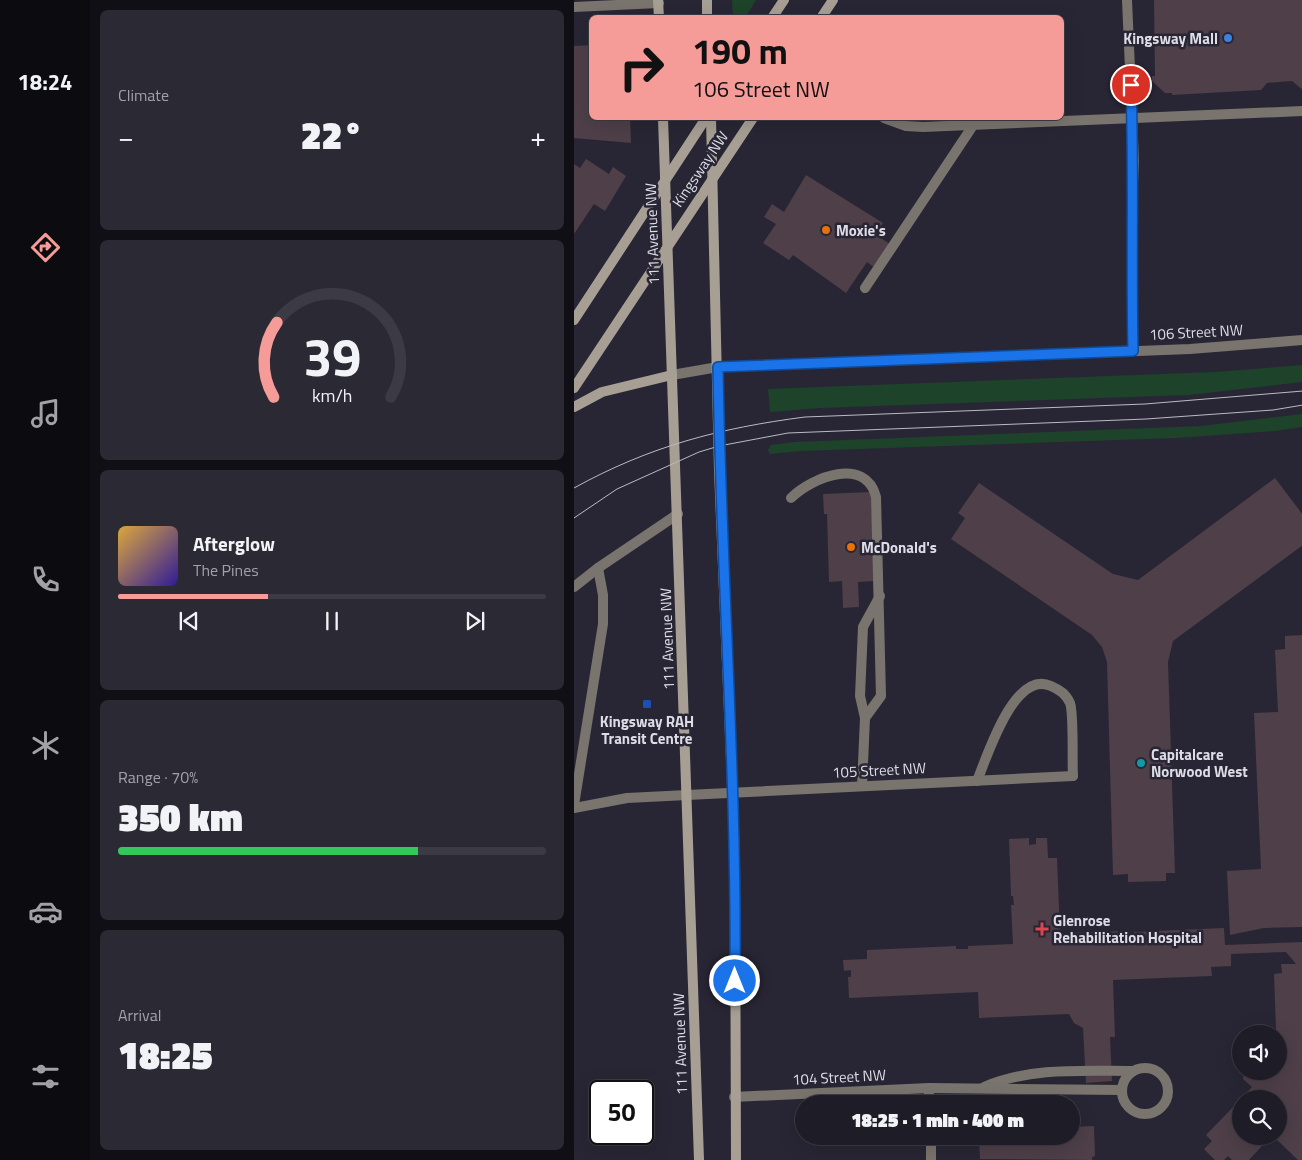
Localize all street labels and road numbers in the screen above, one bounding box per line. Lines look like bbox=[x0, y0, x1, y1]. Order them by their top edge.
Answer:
street label: Kingsway NW bbox=[666, 126, 734, 212]
street label: 111 Avenue NW bbox=[639, 183, 665, 285]
street label: 106 Street NW bbox=[1149, 318, 1243, 346]
street label: 111 Avenue NW bbox=[654, 588, 680, 690]
street label: 105 Street NW bbox=[832, 756, 926, 784]
street label: 111 Avenue NW bbox=[667, 993, 693, 1095]
street label: 104 Street NW bbox=[792, 1063, 886, 1091]

